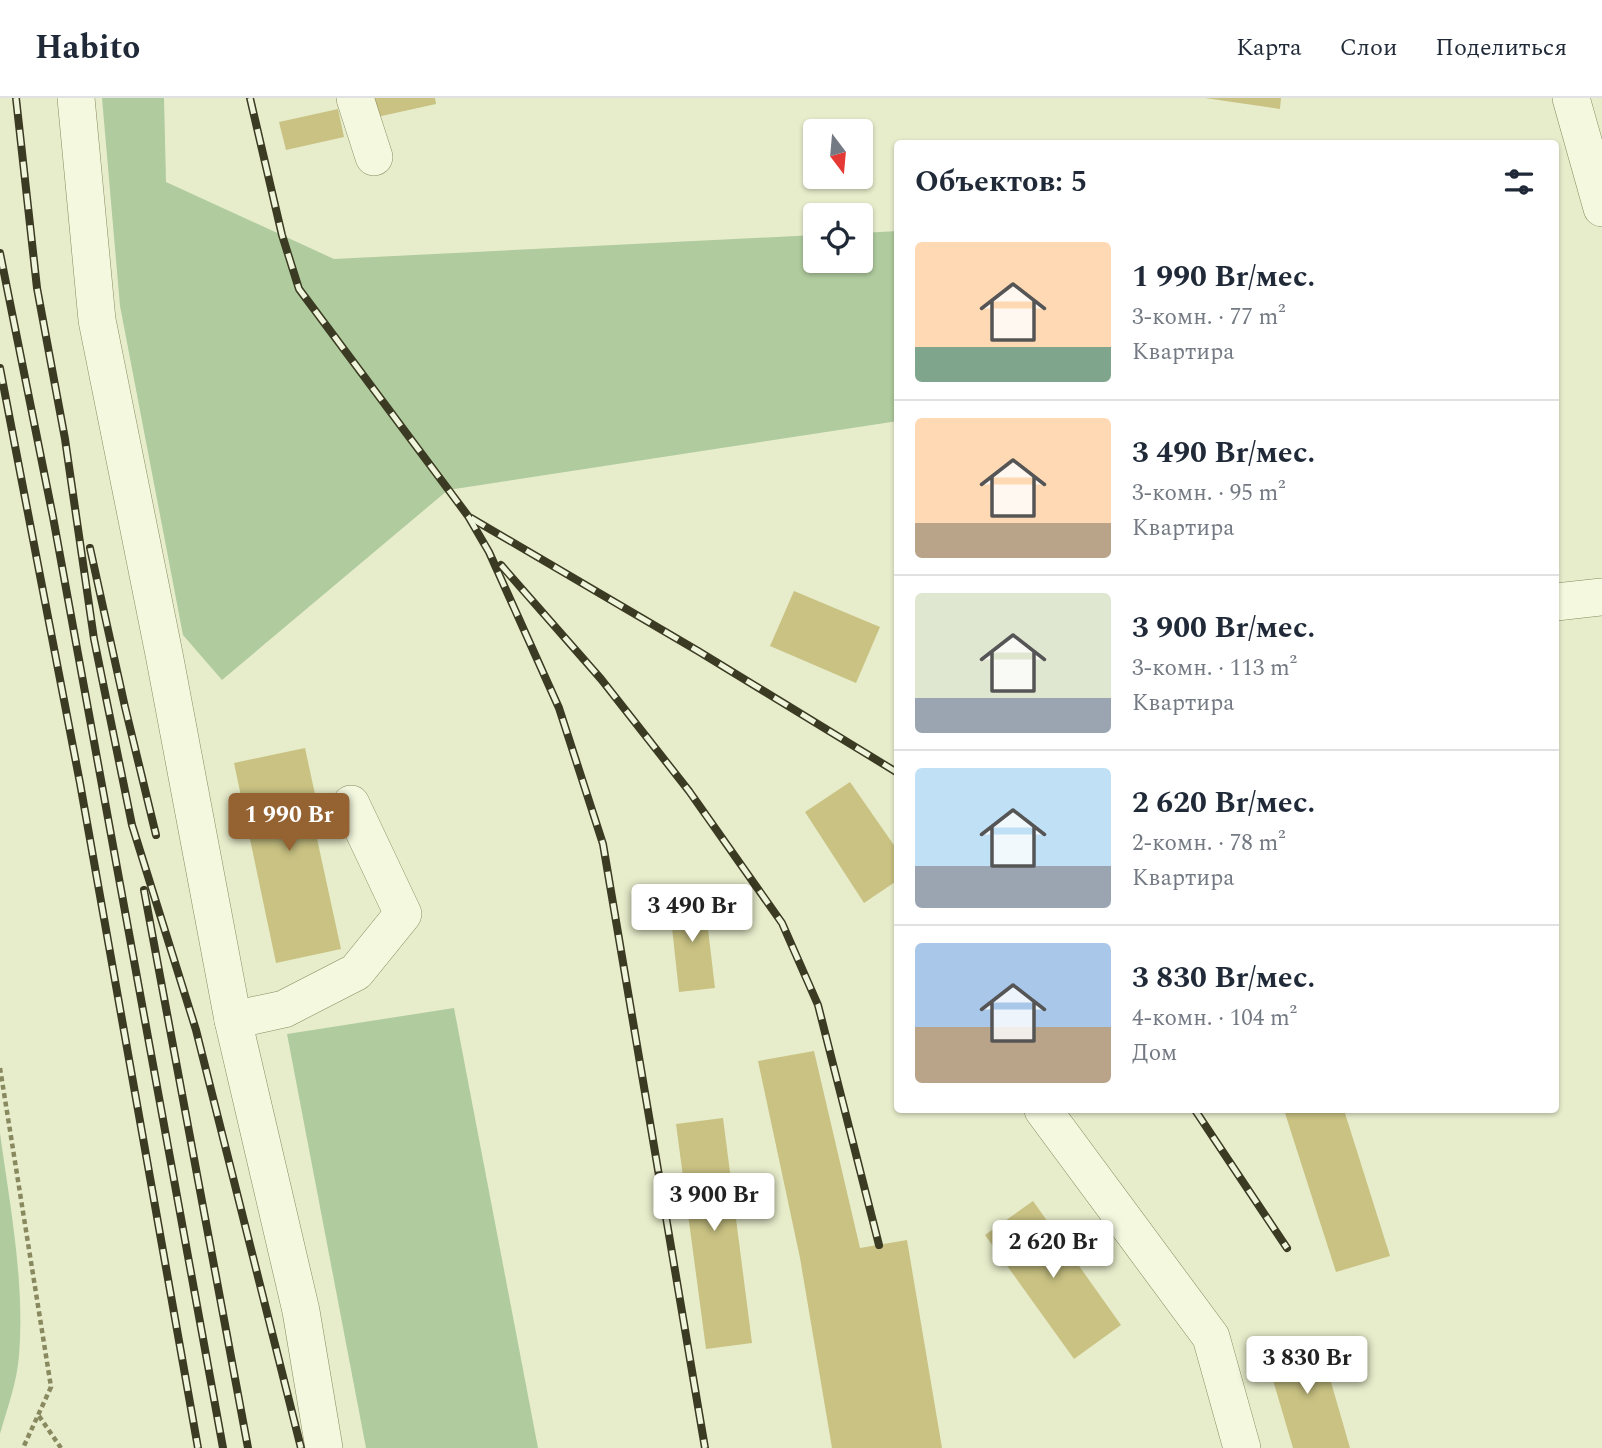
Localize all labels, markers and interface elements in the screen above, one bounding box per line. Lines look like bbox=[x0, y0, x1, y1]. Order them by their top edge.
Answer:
text: Habito bbox=[35, 23, 140, 73]
text: Карта bbox=[1236, 30, 1302, 66]
text: Слои bbox=[1340, 30, 1397, 66]
text: Поделиться bbox=[1435, 30, 1567, 66]
north arrow bbox=[803, 119, 873, 189]
map controls bbox=[803, 119, 873, 273]
text: Объектов: 5 bbox=[915, 159, 1087, 205]
icon: filters bbox=[1500, 163, 1538, 201]
button: locate bbox=[803, 203, 873, 273]
text: 1 990 Br/мес. bbox=[1132, 254, 1315, 300]
icon: home bbox=[971, 270, 1055, 354]
text: 3-комн. · 77 m² bbox=[1132, 300, 1286, 335]
text: Квартира bbox=[1132, 335, 1235, 370]
text: 3 490 Br/мес. bbox=[1132, 430, 1315, 476]
icon: home bbox=[971, 446, 1055, 530]
text: 3-комн. · 95 m² bbox=[1132, 476, 1286, 511]
text: Квартира bbox=[1132, 511, 1235, 546]
text: 3 900 Br/мес. bbox=[1132, 605, 1315, 651]
icon: home bbox=[971, 621, 1055, 705]
text: 3-комн. · 113 m² bbox=[1132, 651, 1297, 686]
text: Квартира bbox=[1132, 686, 1235, 721]
text: 2 620 Br/мес. bbox=[1132, 780, 1315, 826]
pin: 1 990 Br bbox=[217, 794, 361, 853]
icon: home bbox=[971, 796, 1055, 880]
text: 1 990 Br bbox=[244, 798, 334, 833]
text: 2-комн. · 78 m² bbox=[1132, 826, 1286, 861]
text: Квартира bbox=[1132, 861, 1235, 896]
pin: 3 490 Br bbox=[620, 884, 764, 944]
text: 3 490 Br bbox=[647, 889, 737, 924]
text: 3 830 Br/мес. bbox=[1132, 955, 1315, 1001]
icon: home bbox=[971, 971, 1055, 1055]
text: 4-комн. · 104 m² bbox=[1132, 1001, 1297, 1036]
text: Дом bbox=[1132, 1036, 1177, 1071]
pin: 3 900 Br bbox=[642, 1174, 786, 1233]
text: 3 900 Br bbox=[669, 1178, 759, 1213]
pin: 2 620 Br bbox=[981, 1220, 1125, 1280]
text: 2 620 Br bbox=[1008, 1225, 1098, 1260]
pin: 3 830 Br bbox=[1235, 1336, 1379, 1396]
text: 3 830 Br bbox=[1262, 1341, 1352, 1376]

